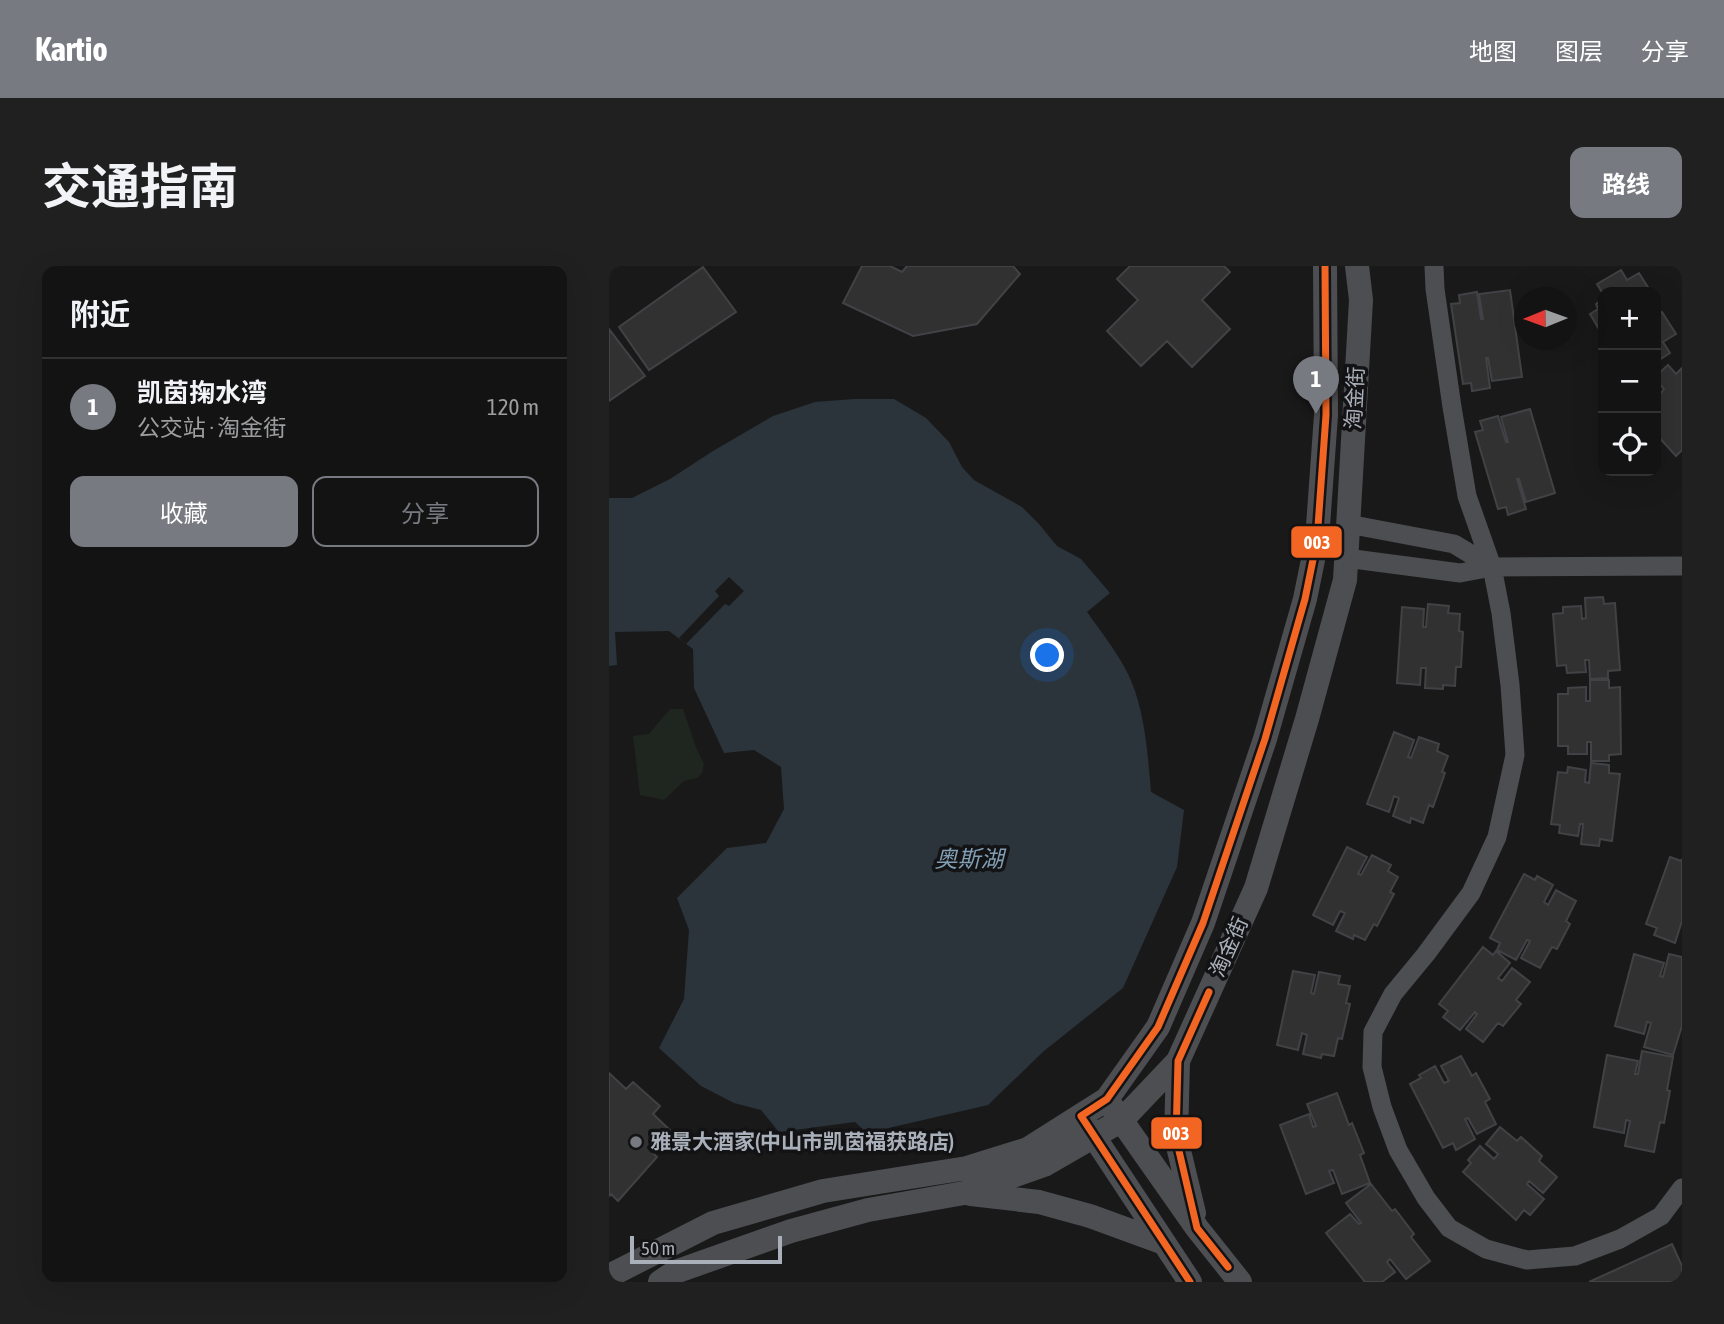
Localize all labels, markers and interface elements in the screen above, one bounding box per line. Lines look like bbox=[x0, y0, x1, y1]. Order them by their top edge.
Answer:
text: Kartio bbox=[35, 30, 108, 68]
text: 地图 bbox=[1469, 38, 1517, 65]
text: 图层 bbox=[1555, 38, 1603, 65]
text: 分享 bbox=[1641, 38, 1689, 65]
button: 路线 bbox=[1570, 147, 1682, 218]
text: 交通指南 bbox=[42, 158, 238, 214]
north arrow bbox=[1514, 287, 1577, 350]
map controls bbox=[1598, 287, 1661, 476]
button: + bbox=[1598, 287, 1661, 350]
text: 附近 bbox=[70, 297, 130, 331]
button: − bbox=[1598, 350, 1661, 413]
pin: 1 bbox=[1293, 356, 1339, 414]
street label: 淘金街 bbox=[1340, 366, 1368, 430]
text: 凯茵掬水湾 bbox=[137, 378, 267, 408]
text: 1 bbox=[88, 394, 98, 420]
text: 120 m bbox=[487, 394, 539, 420]
button: locate bbox=[1598, 413, 1661, 476]
text: 公交站 · 淘金街 bbox=[137, 415, 286, 441]
button: 收藏 bbox=[70, 476, 298, 547]
button: 分享 bbox=[312, 476, 539, 547]
line badge: 003 bbox=[1290, 525, 1343, 559]
text: 003 bbox=[1304, 531, 1330, 553]
your location bbox=[1030, 638, 1064, 672]
water label: 奥斯湖 bbox=[935, 846, 1007, 872]
street label: 淘金街 bbox=[1204, 913, 1252, 980]
line badge: 003 bbox=[1150, 1116, 1203, 1150]
text: 003 bbox=[1163, 1122, 1189, 1144]
place label: 雅景大酒家(中山市凯茵福获路店) bbox=[650, 1129, 954, 1153]
marker: 雅景大酒家(中山市凯茵福获路店) bbox=[628, 1134, 644, 1150]
scale bar bbox=[630, 1233, 782, 1265]
text: 50 m bbox=[641, 1237, 675, 1259]

